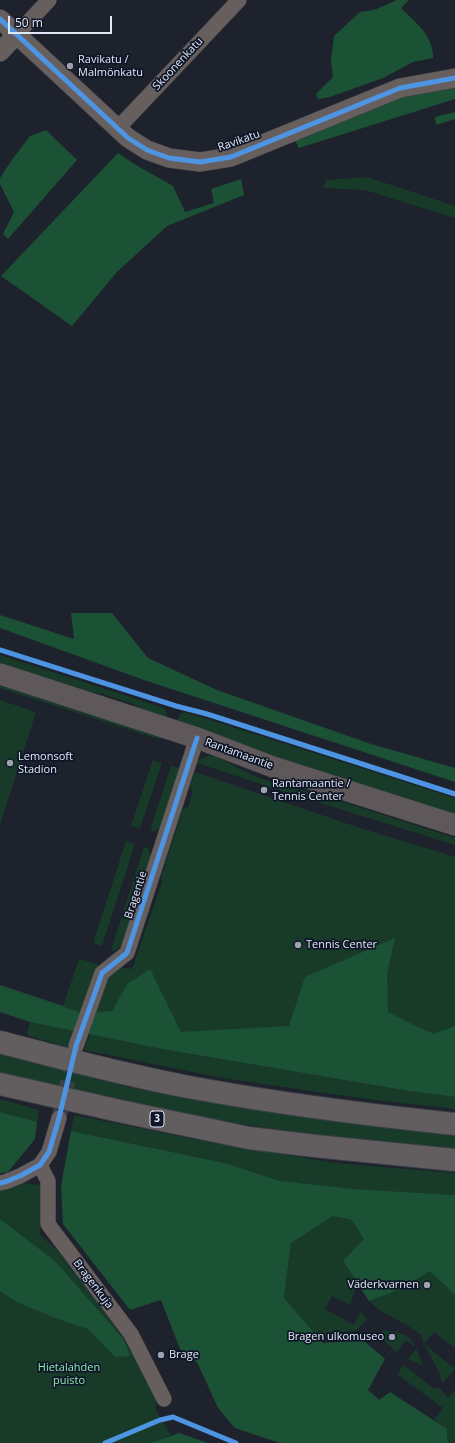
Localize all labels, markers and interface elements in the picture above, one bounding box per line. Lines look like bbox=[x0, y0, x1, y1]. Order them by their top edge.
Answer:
scale bar bbox=[10, 8, 114, 34]
text: 50 m bbox=[15, 14, 43, 31]
street label: Skoonenkatu bbox=[150, 35, 206, 93]
place label: Ravikatu / Malmönkatu bbox=[78, 53, 143, 79]
marker: Ravikatu / Malmönkatu bbox=[65, 61, 75, 71]
street label: Ravikatu bbox=[216, 128, 262, 154]
street label: Rantamaantie bbox=[203, 736, 275, 772]
place label: Lemonsoft Stadion bbox=[18, 750, 73, 776]
marker: Lemonsoft Stadion bbox=[5, 758, 15, 768]
place label: Rantamaantie / Tennis Center bbox=[272, 777, 351, 803]
marker: Rantamaantie / Tennis Center bbox=[259, 785, 269, 795]
street label: Bragentie bbox=[122, 869, 150, 921]
place label: Tennis Center bbox=[306, 938, 377, 952]
marker: Tennis Center bbox=[293, 940, 303, 950]
road number: 3 bbox=[150, 1111, 164, 1127]
street label: Bragenkuja bbox=[70, 1257, 116, 1311]
place label: Väderkvarnen bbox=[347, 1278, 419, 1292]
marker: Väderkvarnen bbox=[422, 1280, 432, 1290]
place label: Bragen ulkomuseo bbox=[288, 1330, 384, 1344]
marker: Bragen ulkomuseo bbox=[387, 1332, 397, 1342]
place label: Brage bbox=[169, 1348, 199, 1362]
marker: Brage bbox=[156, 1350, 166, 1360]
park label: Hietalahden puisto bbox=[38, 1361, 100, 1387]

